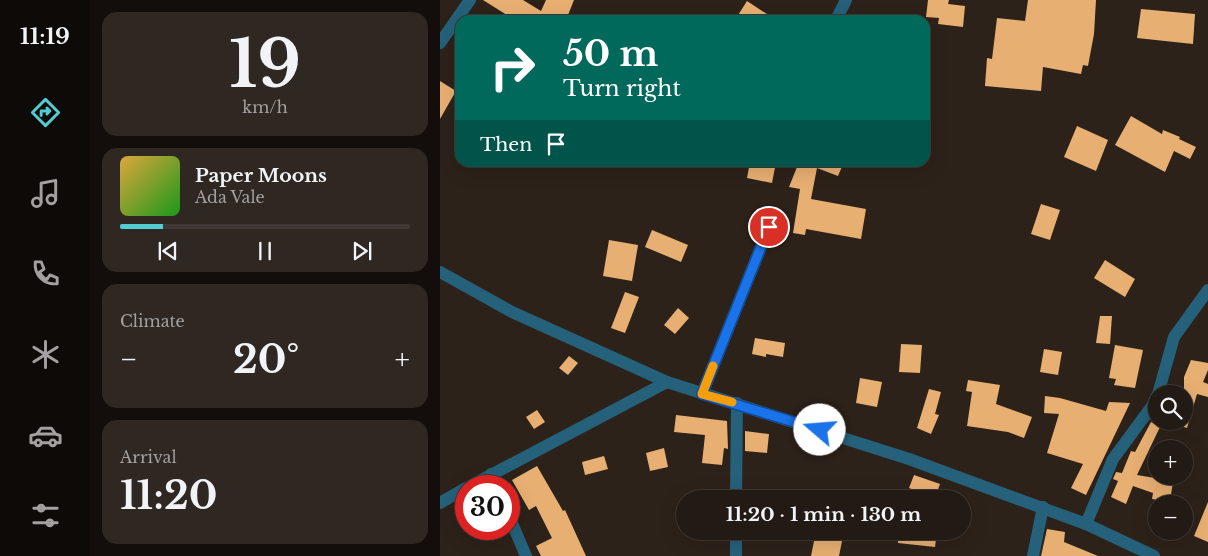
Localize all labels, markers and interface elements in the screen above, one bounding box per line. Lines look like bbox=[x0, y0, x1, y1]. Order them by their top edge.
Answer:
text: 11:19 bbox=[20, 23, 70, 50]
text: 19 bbox=[229, 24, 301, 105]
text: 50 m bbox=[563, 32, 658, 75]
icon: right bbox=[480, 35, 545, 100]
text: Turn right bbox=[563, 75, 681, 102]
icon: directions bbox=[28, 95, 63, 130]
text: km/h bbox=[242, 97, 288, 117]
icon: arrive bbox=[542, 130, 570, 158]
text: Then bbox=[480, 133, 532, 156]
text: Paper Moons bbox=[195, 164, 327, 187]
icon: music bbox=[28, 176, 63, 211]
text: Ada Vale bbox=[195, 187, 265, 207]
pin bbox=[748, 206, 790, 248]
icon: arrive bbox=[755, 213, 783, 241]
icon: previous bbox=[154, 237, 182, 265]
icon: pause bbox=[251, 237, 279, 265]
icon: next bbox=[348, 237, 376, 265]
icon: phone bbox=[28, 256, 63, 291]
text: Climate bbox=[120, 311, 185, 331]
text: 20° bbox=[233, 336, 299, 383]
icon: climate bbox=[28, 337, 63, 372]
text: − bbox=[120, 342, 138, 377]
text: + bbox=[395, 342, 410, 377]
map controls bbox=[1148, 385, 1193, 540]
button: search bbox=[1148, 385, 1193, 430]
position arrow bbox=[793, 403, 845, 455]
icon: car bbox=[28, 418, 63, 453]
button: + bbox=[1148, 440, 1193, 485]
text: Arrival bbox=[120, 447, 177, 467]
text: 11:20 bbox=[120, 472, 217, 519]
speed limit sign: 30 bbox=[455, 475, 520, 540]
button: − bbox=[1148, 495, 1193, 540]
icon: filters bbox=[28, 498, 63, 533]
text: 11:20 · 1 min · 130 m bbox=[726, 503, 921, 526]

